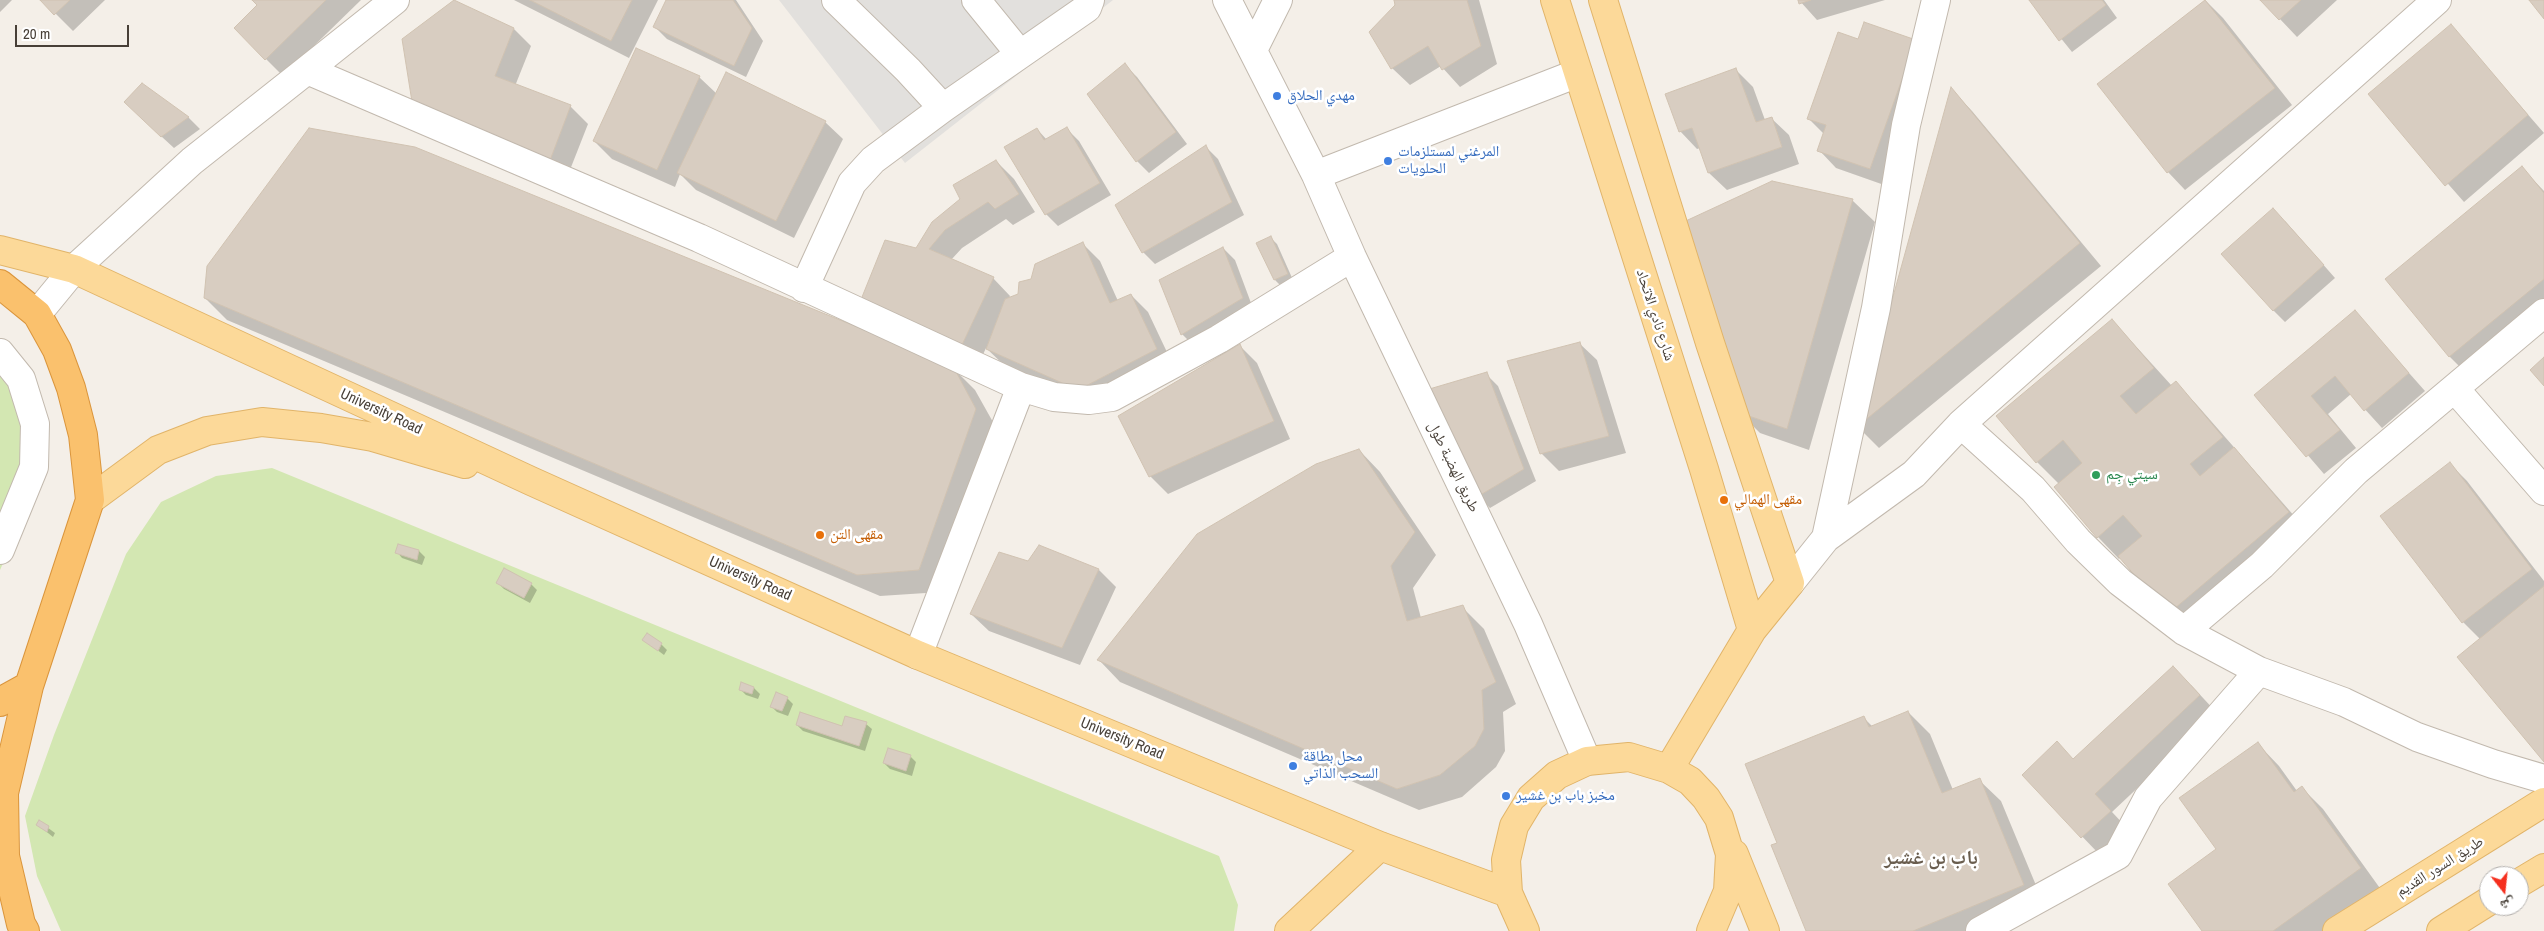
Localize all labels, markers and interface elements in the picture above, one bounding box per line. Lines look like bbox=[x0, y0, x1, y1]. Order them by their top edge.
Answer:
scale bar bbox=[18, 15, 131, 47]
text: 20 m bbox=[23, 23, 50, 44]
place label: مهدي الحلاق bbox=[1287, 87, 1355, 105]
marker: مهدي الحلاق bbox=[1271, 90, 1283, 102]
place label: المرغني لمستلزمات الحلويات bbox=[1398, 143, 1499, 178]
marker: المرغني لمستلزمات الحلويات bbox=[1382, 155, 1394, 167]
street label: شارع نادي الاتحاد bbox=[1632, 267, 1678, 363]
street label: University Road bbox=[337, 385, 425, 439]
street label: طريق الهضبة طول bbox=[1423, 419, 1483, 515]
place label: سيتي جِم bbox=[2106, 466, 2158, 484]
marker: سيتي جِم bbox=[2090, 469, 2102, 481]
place label: مقهى الهمالي bbox=[1734, 491, 1802, 509]
marker: مقهى الهمالي bbox=[1718, 494, 1730, 506]
place label: مقهى التن bbox=[830, 526, 883, 544]
marker: مقهى التن bbox=[814, 529, 826, 541]
street label: University Road bbox=[706, 553, 794, 605]
street label: University Road bbox=[1078, 714, 1166, 764]
place label: محل بطاقة السحب الذاتي bbox=[1303, 748, 1378, 783]
marker: محل بطاقة السحب الذاتي bbox=[1287, 760, 1299, 772]
place label: مخبز باب بن غشير bbox=[1516, 787, 1615, 805]
marker: مخبز باب بن غشير bbox=[1500, 790, 1512, 802]
street label: طريق السور القديم bbox=[2393, 833, 2487, 901]
district label: باب بن غشير bbox=[1884, 847, 1978, 871]
north arrow bbox=[2479, 866, 2529, 916]
text: ش bbox=[2498, 894, 2517, 915]

